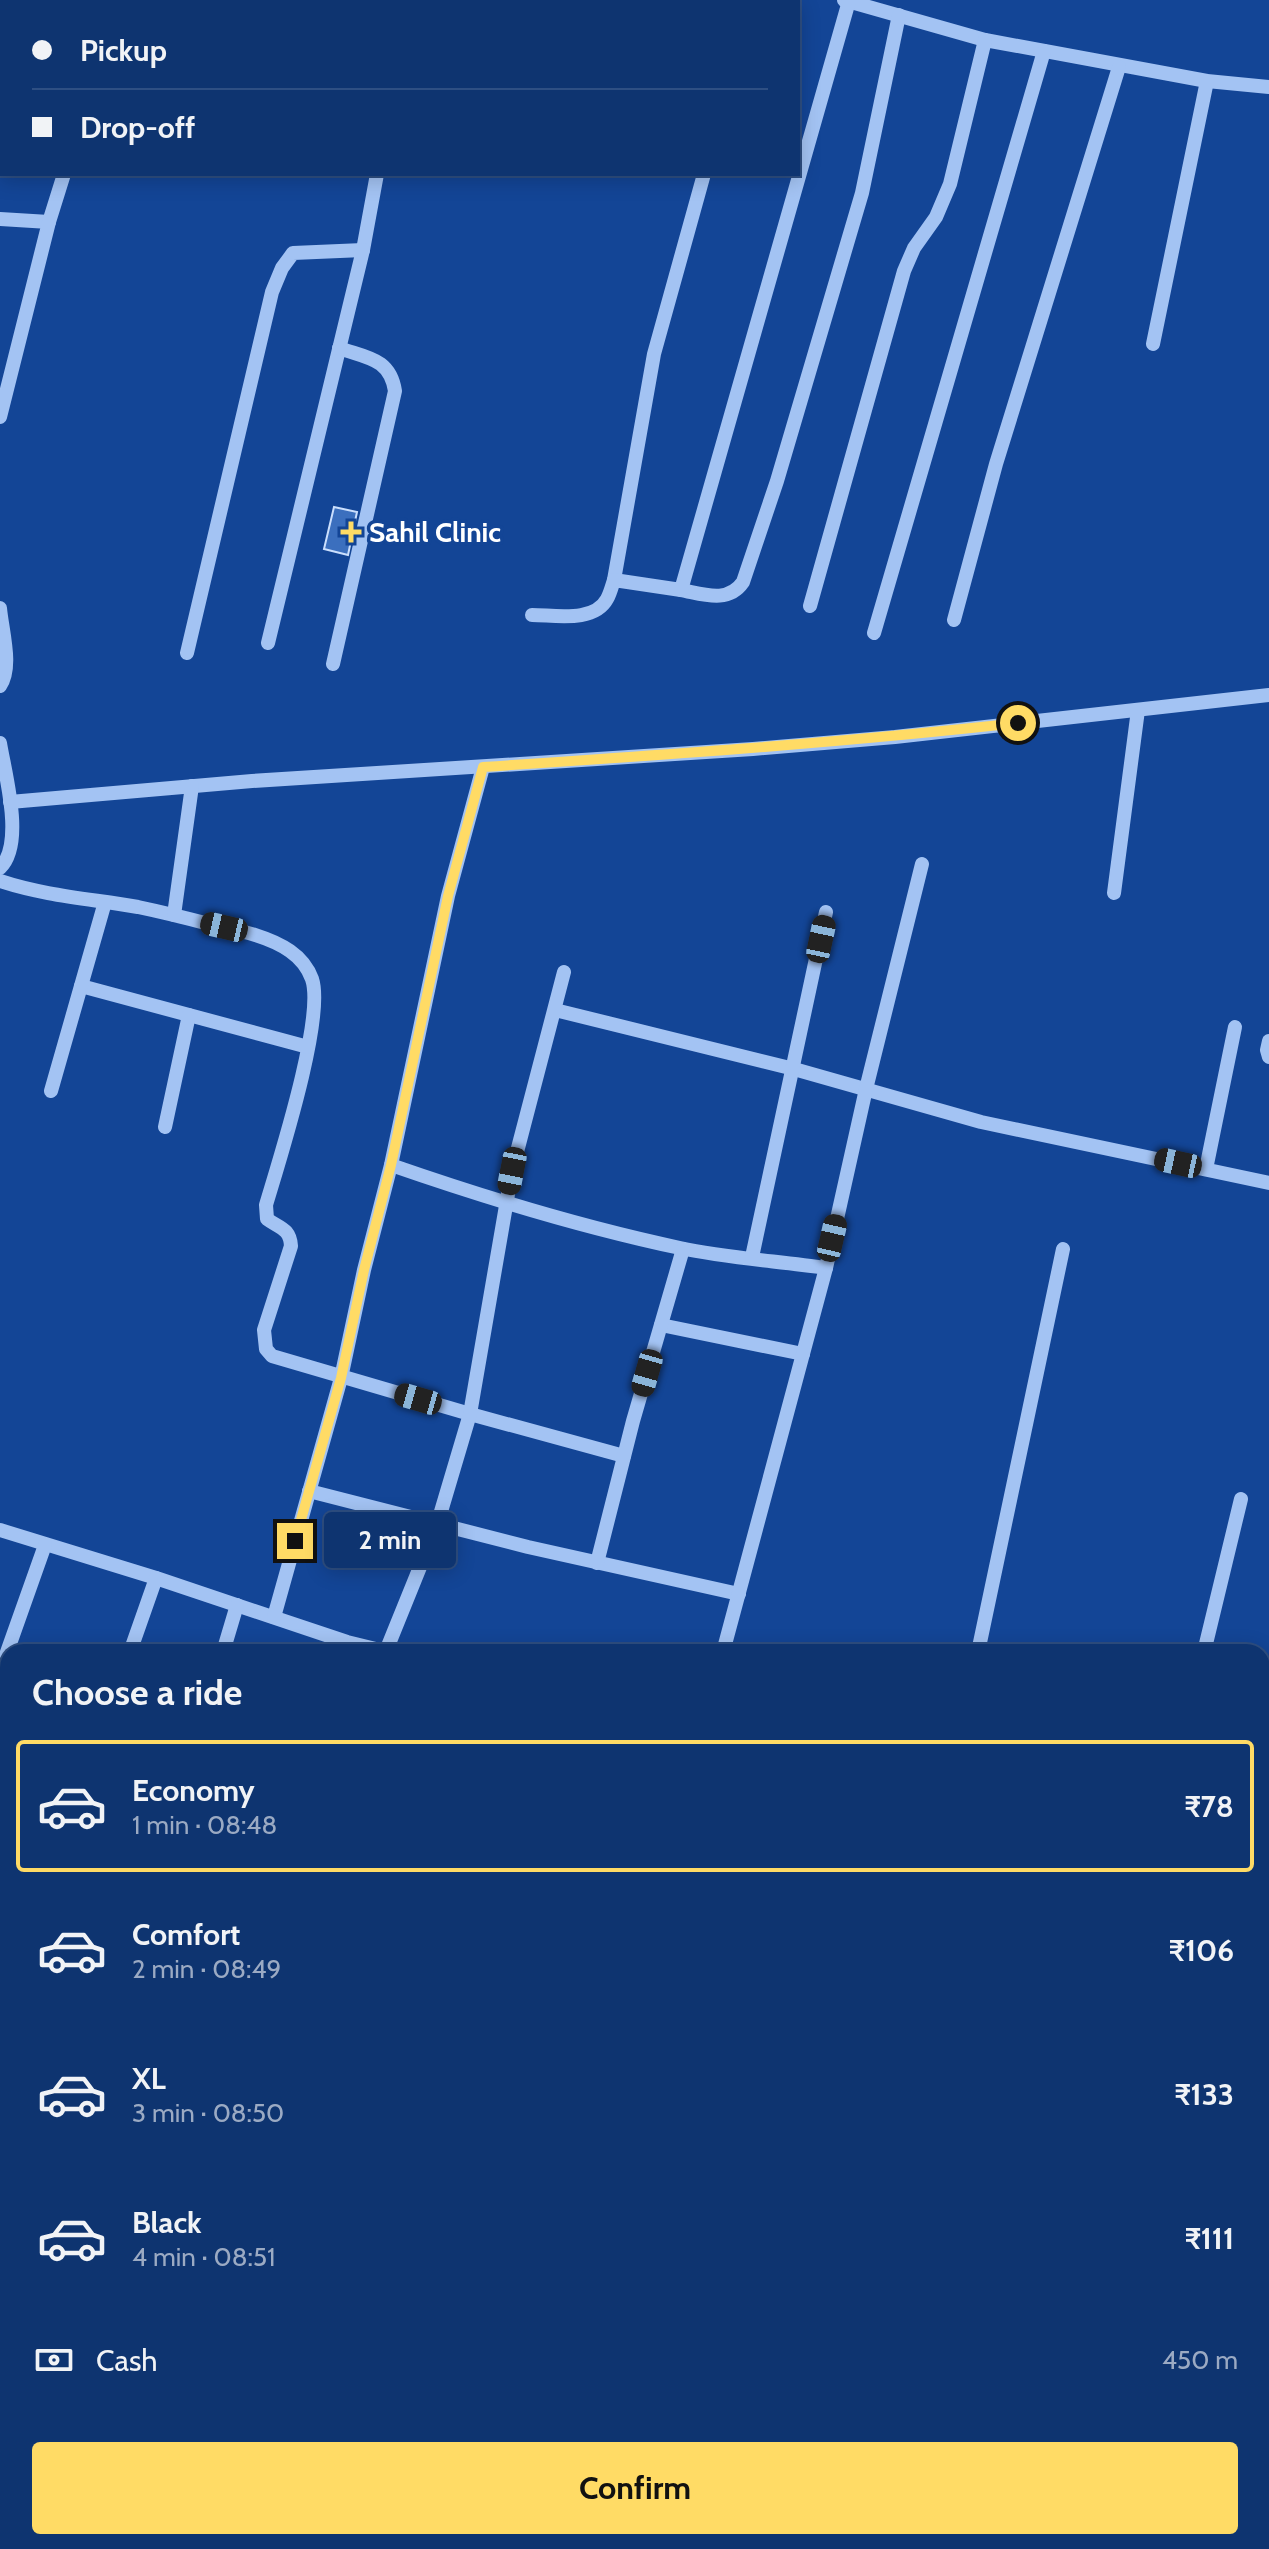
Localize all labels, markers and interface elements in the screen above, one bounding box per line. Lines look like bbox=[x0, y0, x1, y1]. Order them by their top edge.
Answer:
text: Pickup bbox=[80, 32, 167, 69]
text: Drop-off bbox=[80, 109, 195, 146]
place label: Sahil Clinic bbox=[369, 515, 501, 549]
marker: Sahil Clinic bbox=[340, 521, 362, 543]
route start bbox=[1000, 705, 1036, 741]
car bbox=[198, 910, 250, 944]
car bbox=[804, 913, 838, 965]
car bbox=[496, 1145, 528, 1197]
car bbox=[1152, 1146, 1204, 1180]
car bbox=[815, 1212, 849, 1264]
car bbox=[629, 1347, 665, 1399]
car bbox=[392, 1381, 444, 1417]
callout: 2 min bbox=[323, 1513, 455, 1569]
route end bbox=[277, 1523, 313, 1559]
text: 2 min bbox=[359, 1524, 421, 1556]
text: Choose a ride bbox=[32, 1670, 242, 1714]
icon: car bbox=[36, 1770, 108, 1842]
text: Economy bbox=[132, 1772, 255, 1809]
text: ₹78 bbox=[1184, 1788, 1234, 1825]
text: 1 min · 08:48 bbox=[132, 1809, 277, 1841]
icon: car bbox=[36, 1914, 108, 1986]
text: Comfort bbox=[132, 1916, 240, 1953]
text: ₹106 bbox=[1169, 1932, 1234, 1969]
text: 2 min · 08:49 bbox=[132, 1953, 281, 1985]
icon: car bbox=[36, 2058, 108, 2130]
text: XL bbox=[132, 2060, 166, 2097]
text: ₹133 bbox=[1174, 2076, 1234, 2113]
text: 3 min · 08:50 bbox=[132, 2097, 284, 2129]
icon: car bbox=[36, 2202, 108, 2274]
text: Black bbox=[132, 2204, 202, 2241]
text: ₹111 bbox=[1184, 2220, 1234, 2257]
text: 4 min · 08:51 bbox=[132, 2241, 275, 2273]
icon: cash bbox=[32, 2338, 76, 2382]
text: Cash bbox=[96, 2342, 158, 2379]
text: 450 m bbox=[1162, 2344, 1238, 2376]
button: Confirm bbox=[32, 2442, 1238, 2534]

